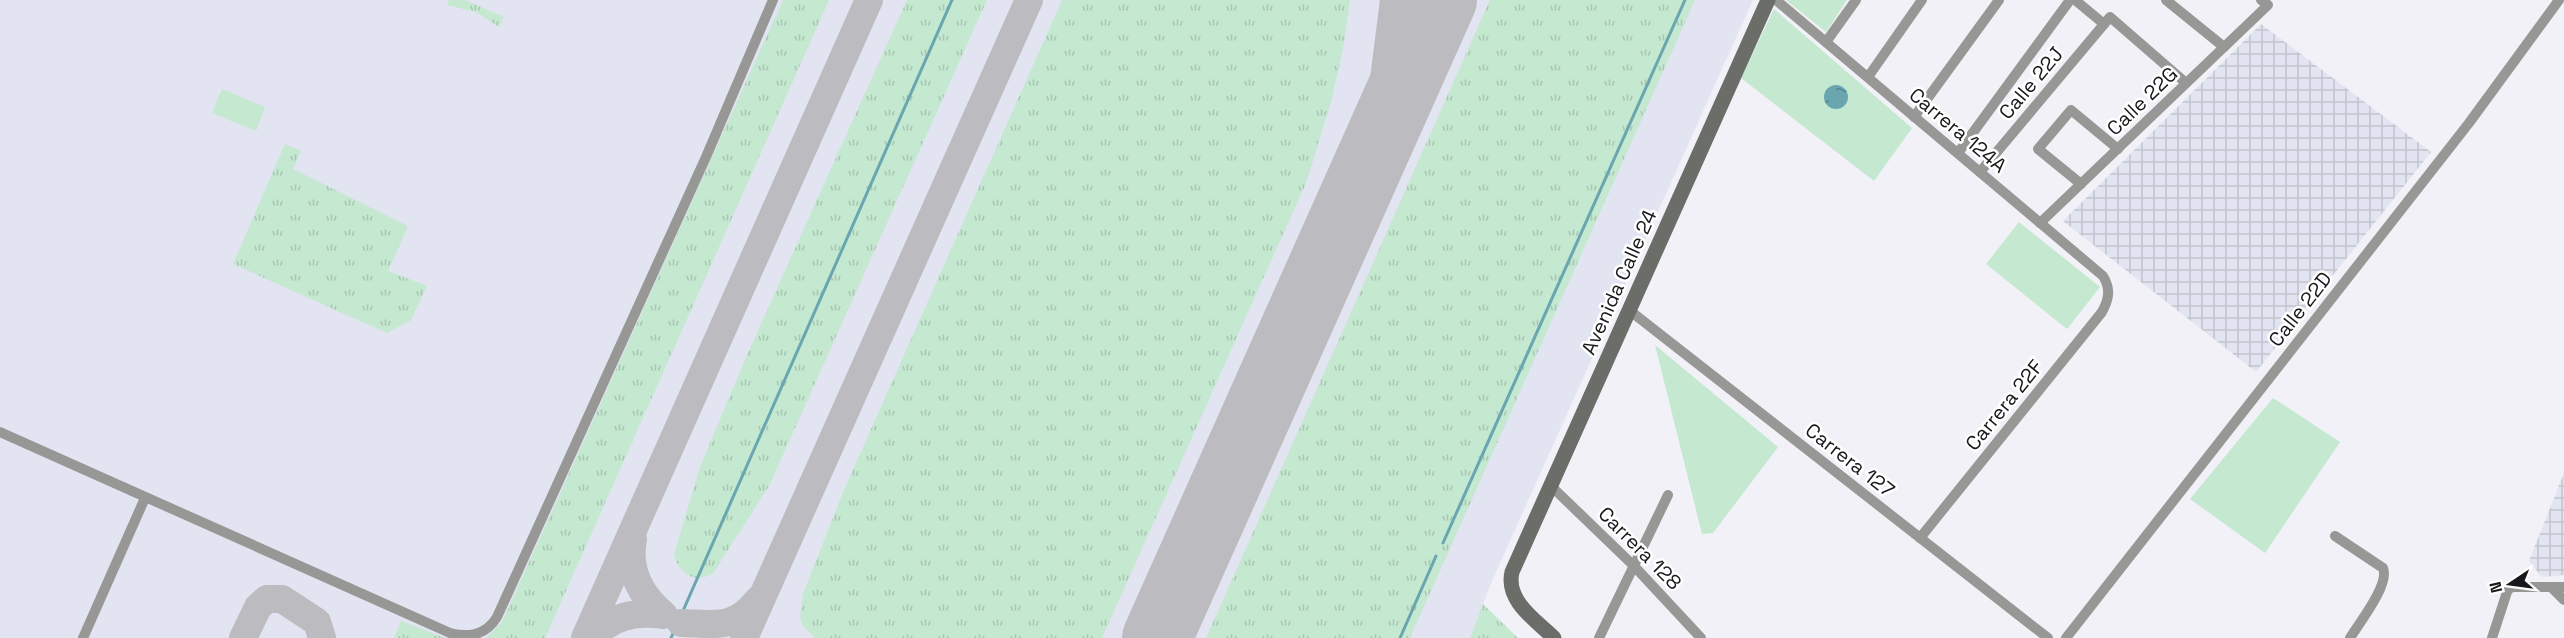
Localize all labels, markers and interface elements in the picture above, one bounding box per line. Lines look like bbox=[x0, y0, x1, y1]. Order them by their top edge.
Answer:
street label: Calle 22J bbox=[1993, 41, 2069, 125]
street label: Calle 22G bbox=[2101, 61, 2183, 141]
street label: Carrera 124A bbox=[1904, 82, 2012, 179]
street label: Avenida Calle 24 bbox=[1575, 205, 1663, 359]
street label: Calle 22D bbox=[2263, 266, 2337, 352]
street label: Carrera 22F bbox=[1959, 354, 2049, 456]
street label: Carrera 127 bbox=[1800, 417, 1900, 503]
street label: Carrera 128 bbox=[1593, 501, 1687, 595]
north arrow bbox=[2480, 554, 2540, 614]
text: N bbox=[2484, 580, 2507, 595]

